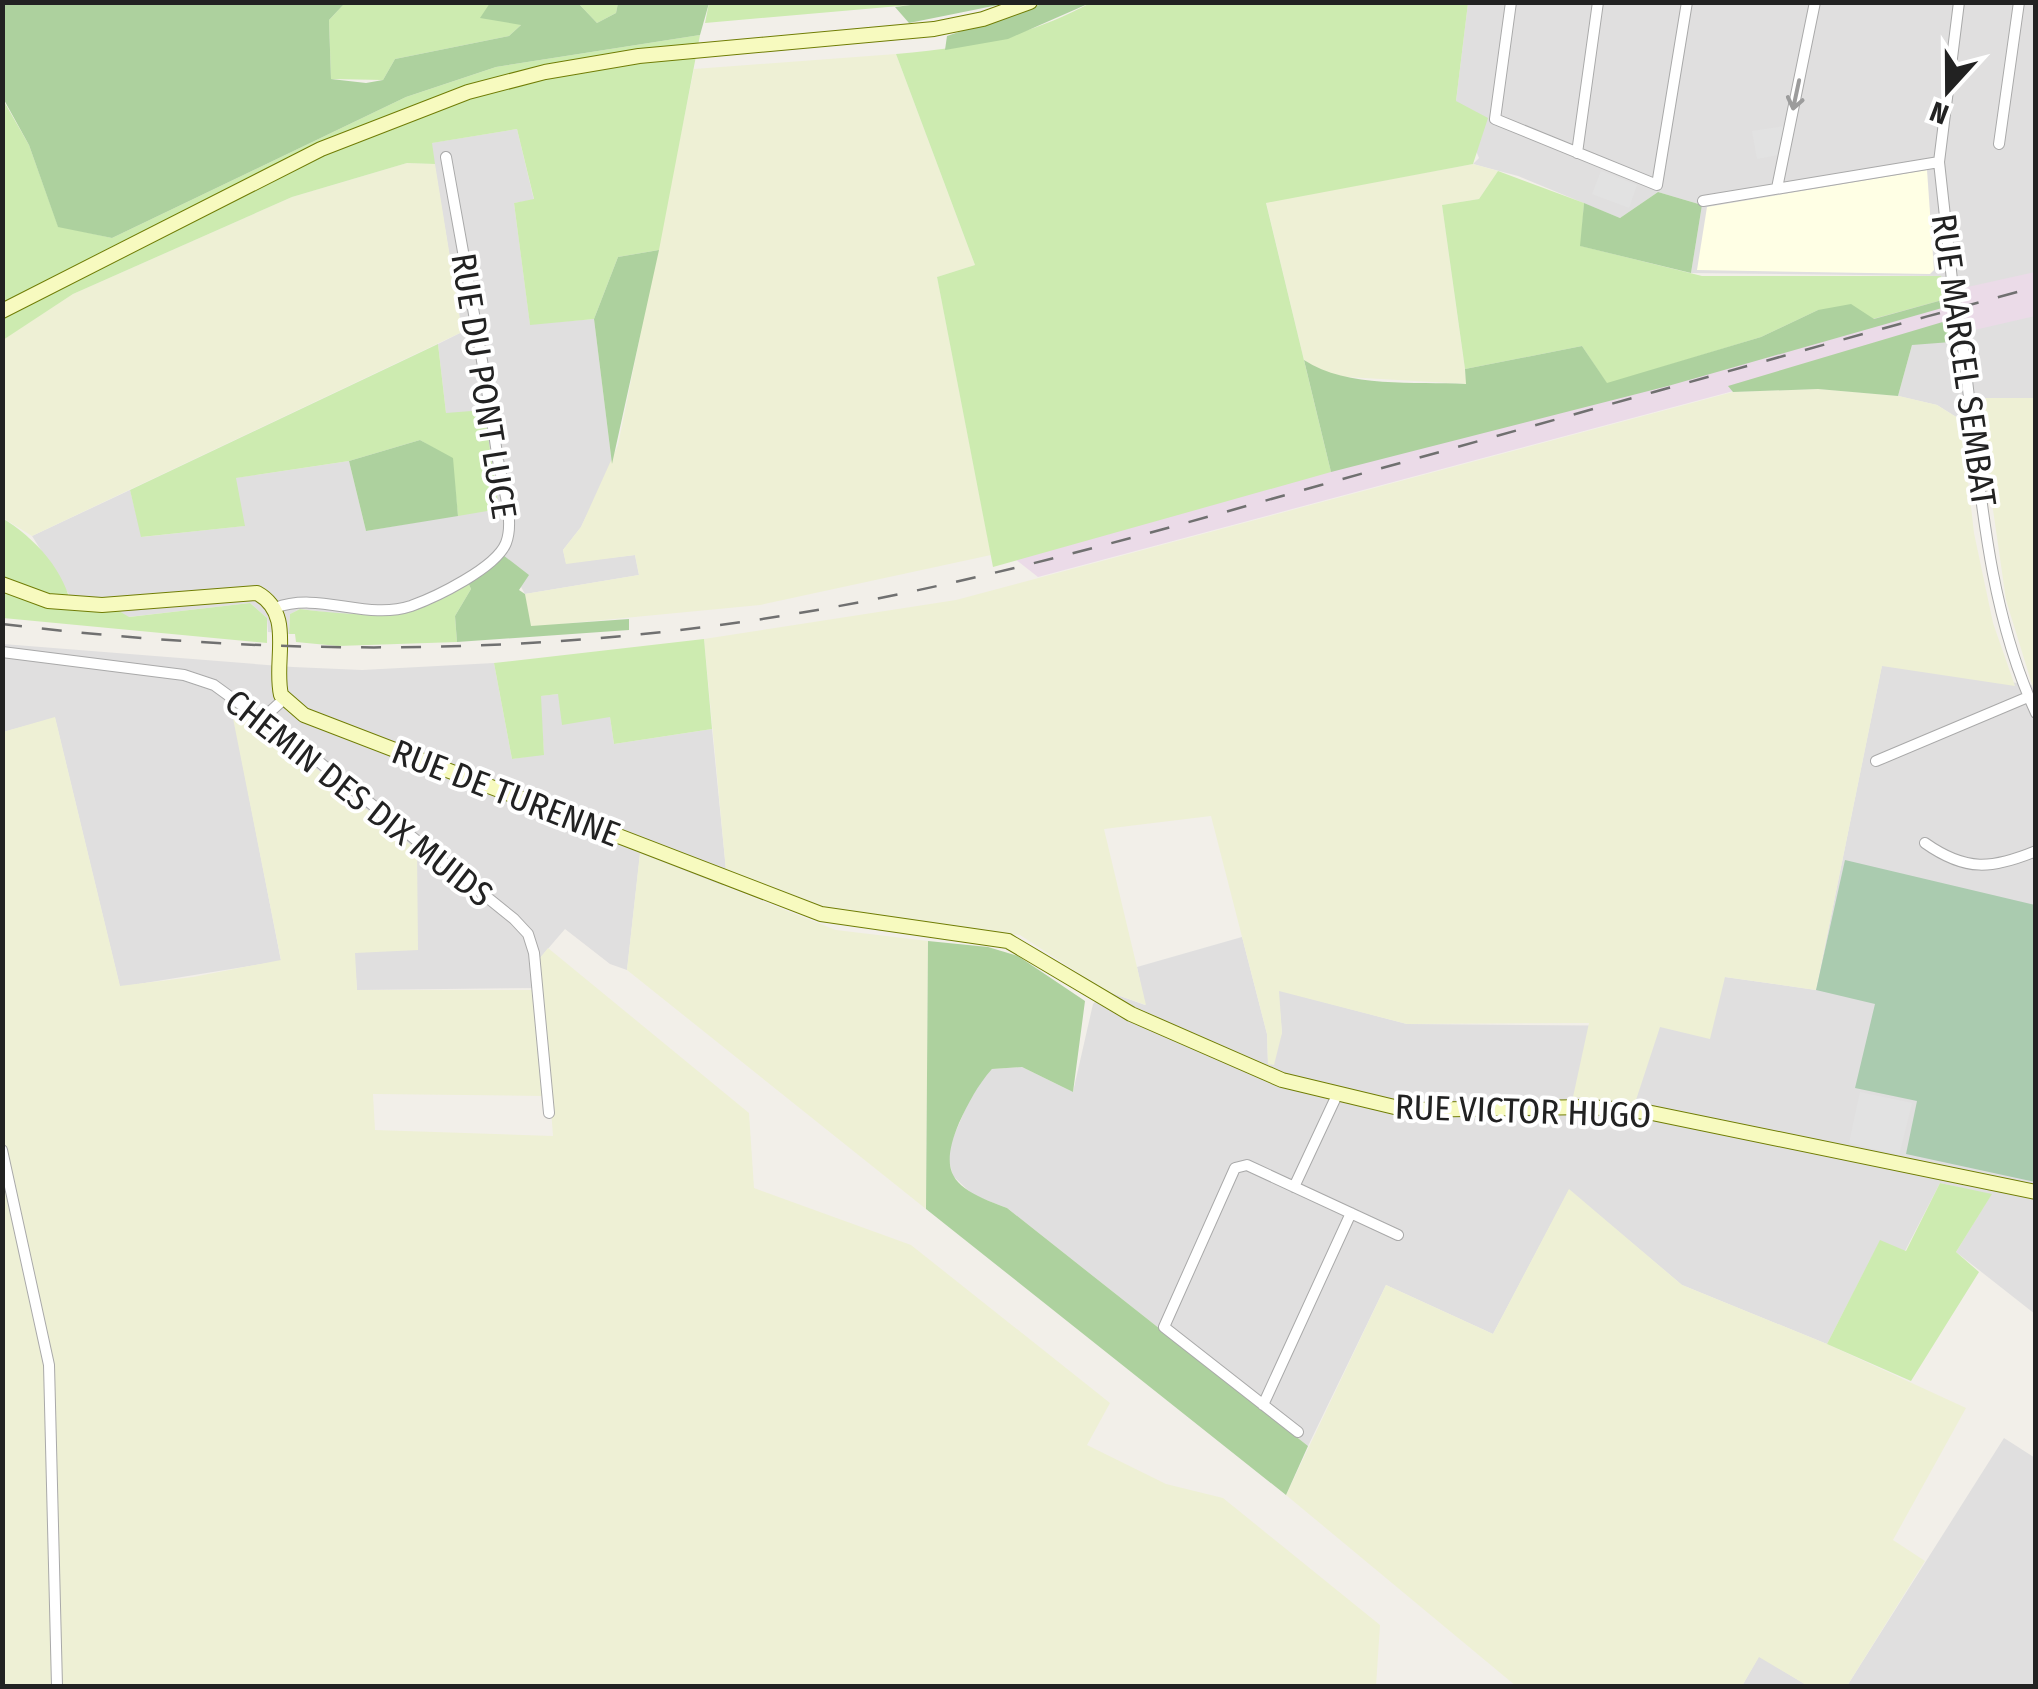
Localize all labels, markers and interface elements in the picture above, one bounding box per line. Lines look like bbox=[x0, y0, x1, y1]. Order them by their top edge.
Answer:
north arrow bbox=[1898, 40, 1998, 140]
one-way arrow bbox=[1785, 78, 1804, 110]
text: N bbox=[1925, 94, 1953, 131]
street label: RUE MARCEL SEMBAT bbox=[1923, 211, 2005, 510]
street label: RUE DU PONT LUCE bbox=[442, 250, 526, 522]
street label: CHEMIN DES DIX MUIDS bbox=[217, 680, 501, 916]
street label: RUE DE TURENNE bbox=[386, 730, 626, 856]
street label: RUE VICTOR HUGO bbox=[1394, 1086, 1652, 1136]

